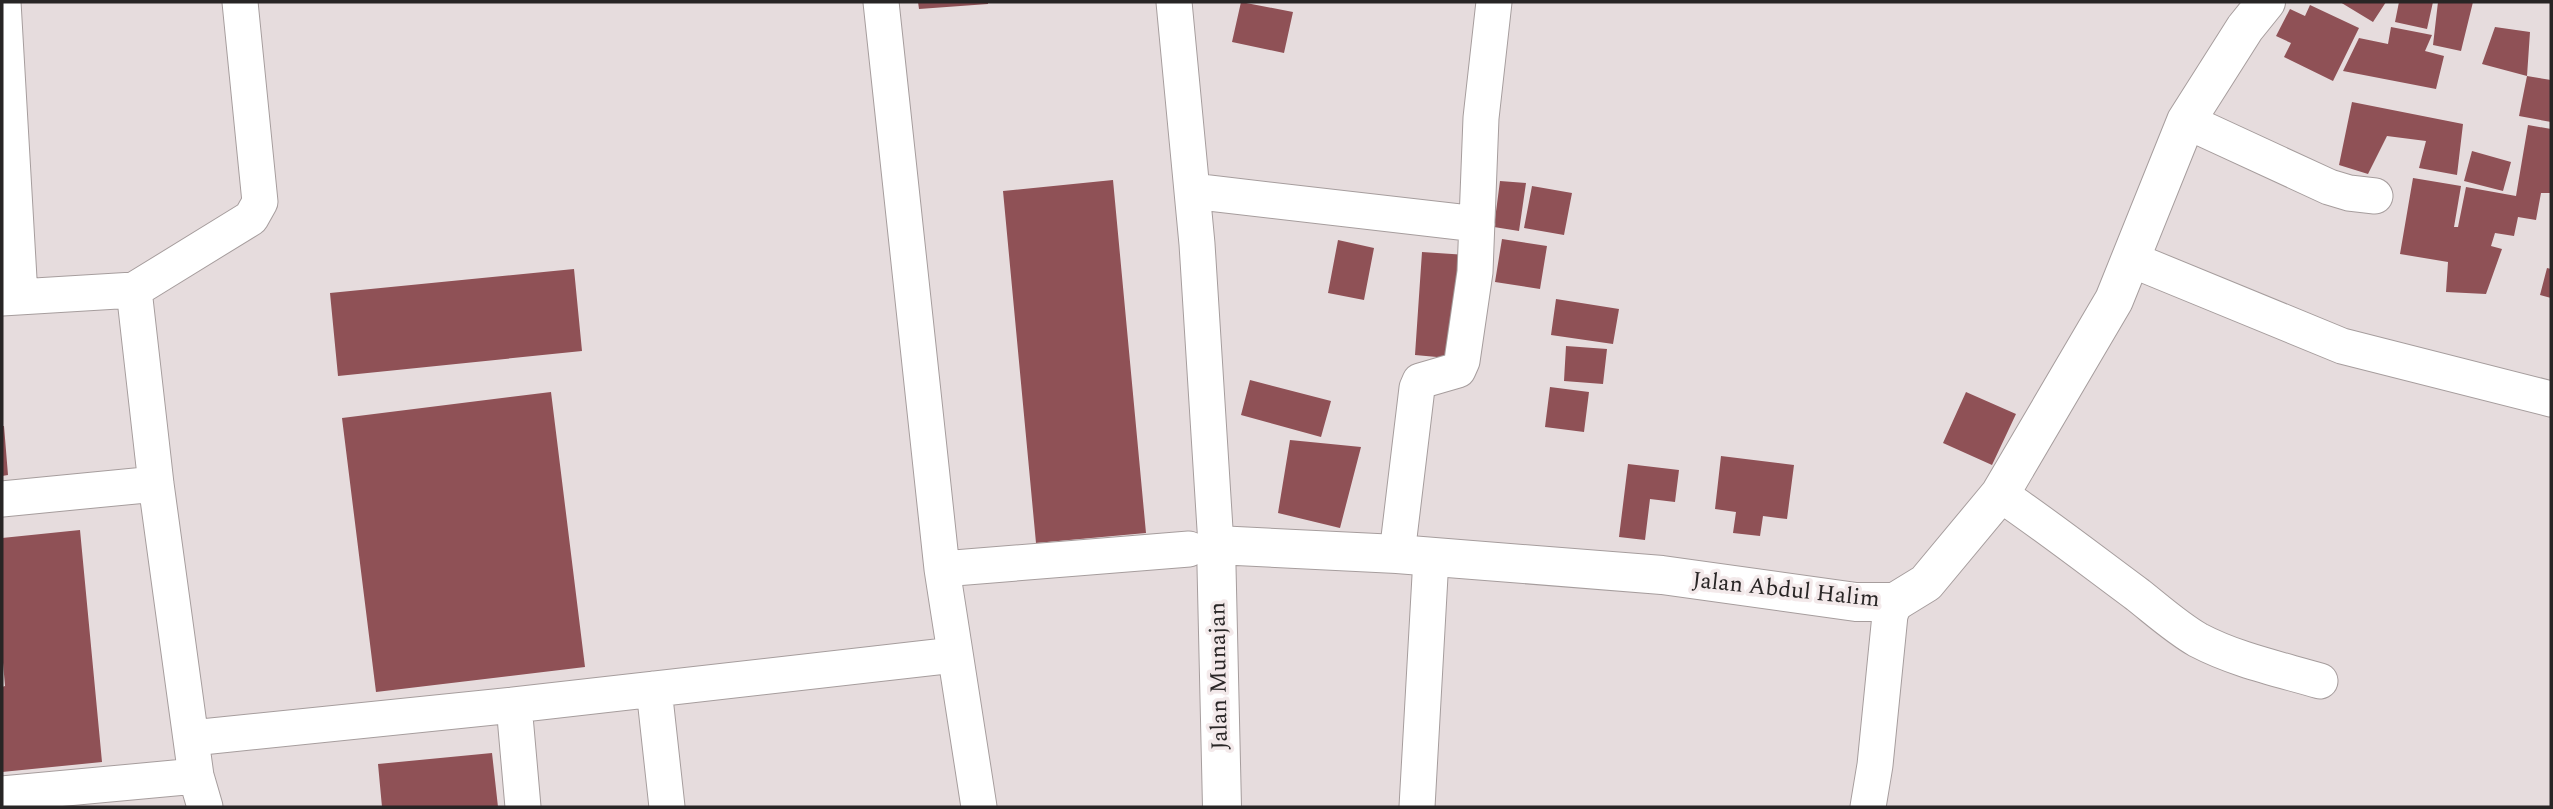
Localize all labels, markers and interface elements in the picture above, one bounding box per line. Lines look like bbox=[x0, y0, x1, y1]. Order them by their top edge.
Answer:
street label: Jalan Abdul Halim bbox=[1691, 563, 1881, 617]
street label: Jalan Munajan bbox=[1200, 602, 1238, 750]

